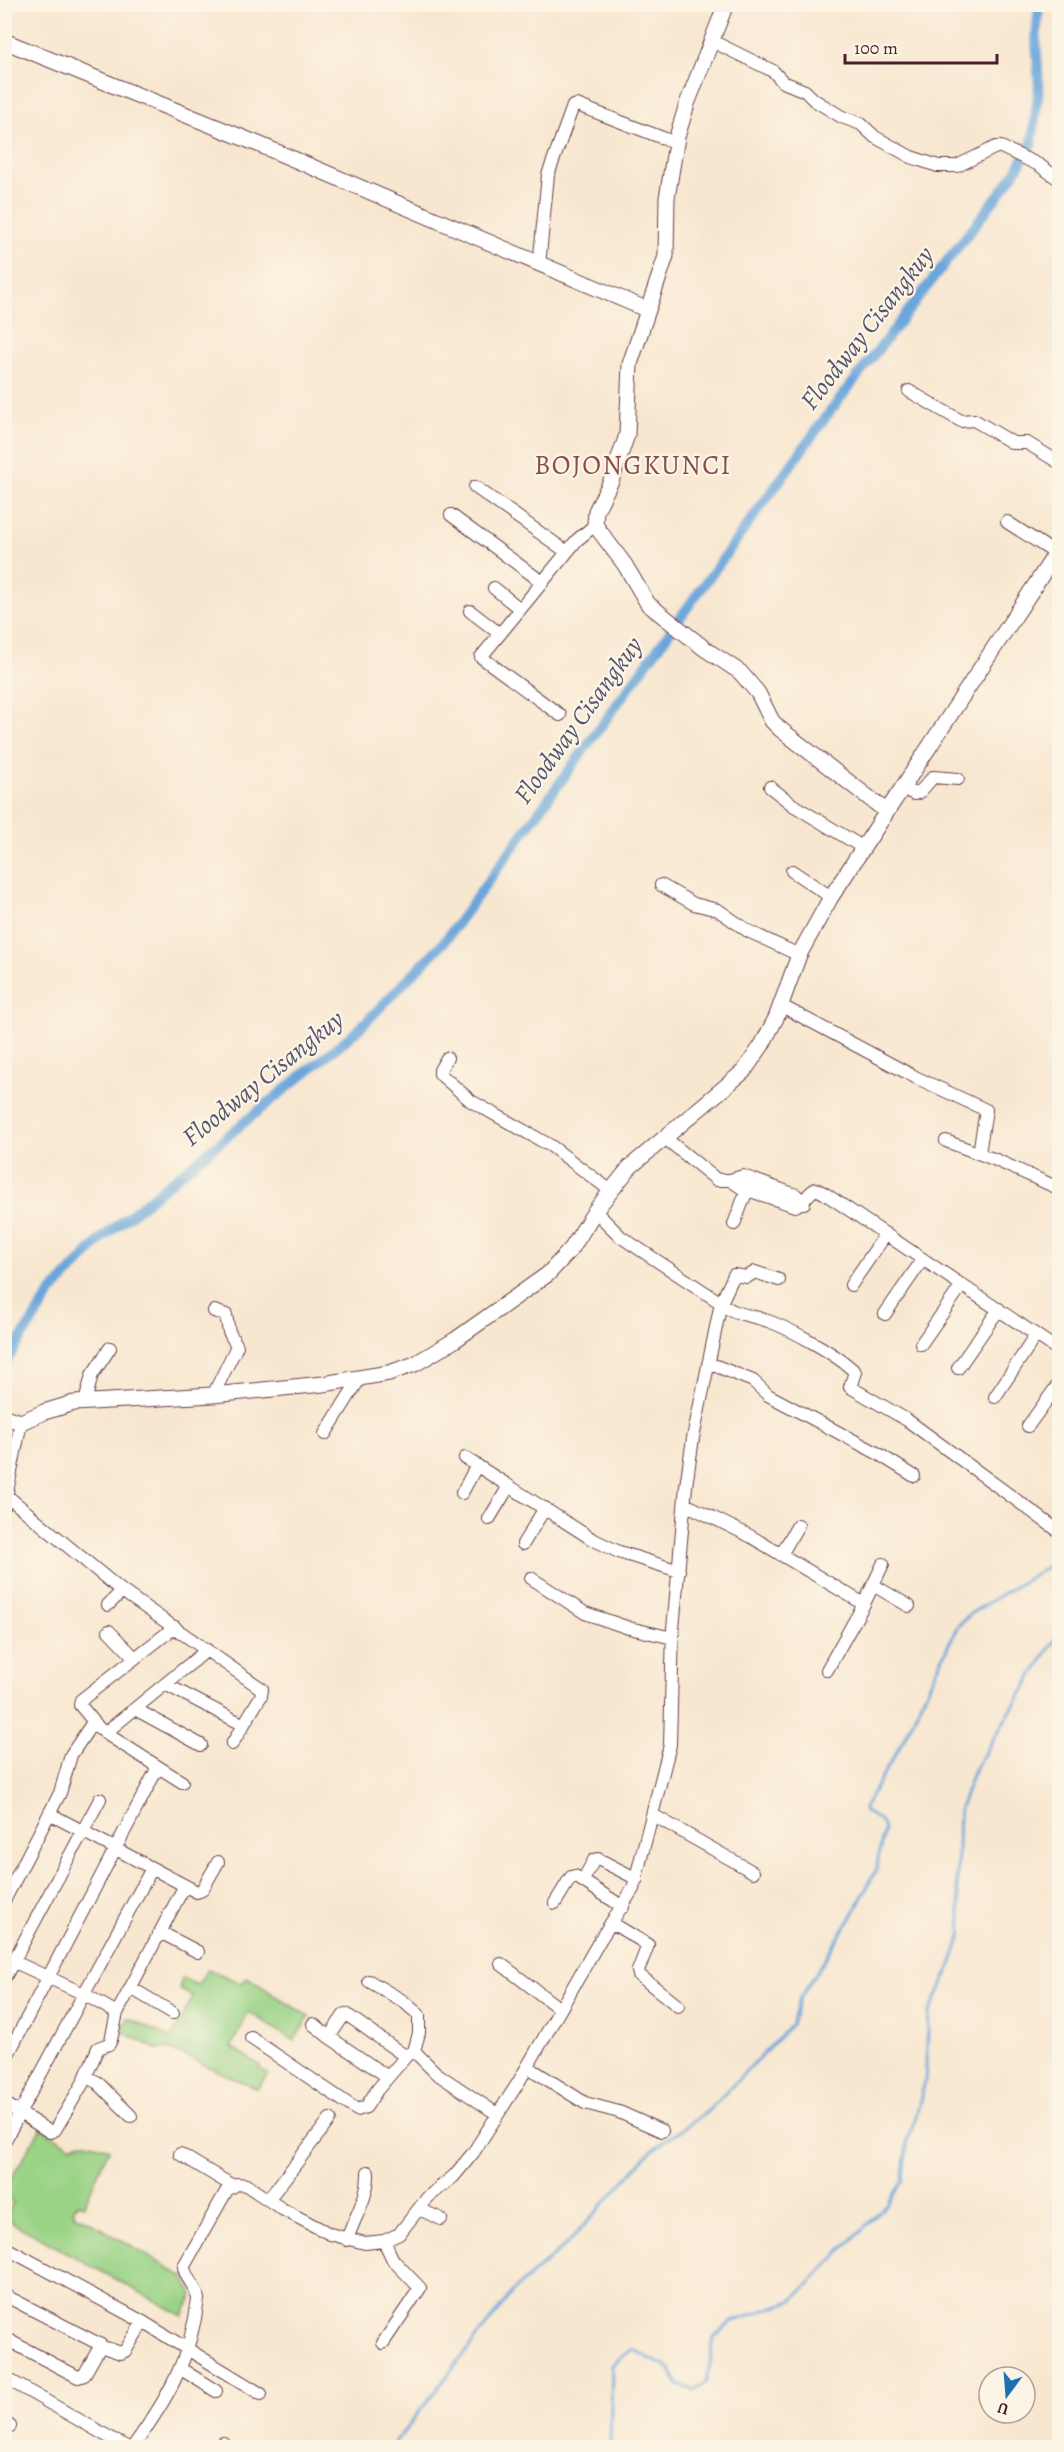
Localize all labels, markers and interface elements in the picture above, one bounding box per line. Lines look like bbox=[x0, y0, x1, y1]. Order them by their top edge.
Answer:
scale bar bbox=[845, 27, 996, 65]
text: 100 m bbox=[854, 36, 898, 60]
water label: Floodway Cisangkuy bbox=[792, 239, 942, 417]
district label: BOJONGKUNCI bbox=[534, 447, 732, 483]
water label: Floodway Cisangkuy bbox=[505, 629, 651, 811]
water label: Floodway Cisangkuy bbox=[175, 1002, 351, 1154]
north arrow bbox=[977, 2365, 1037, 2425]
text: U bbox=[995, 2396, 1011, 2420]

